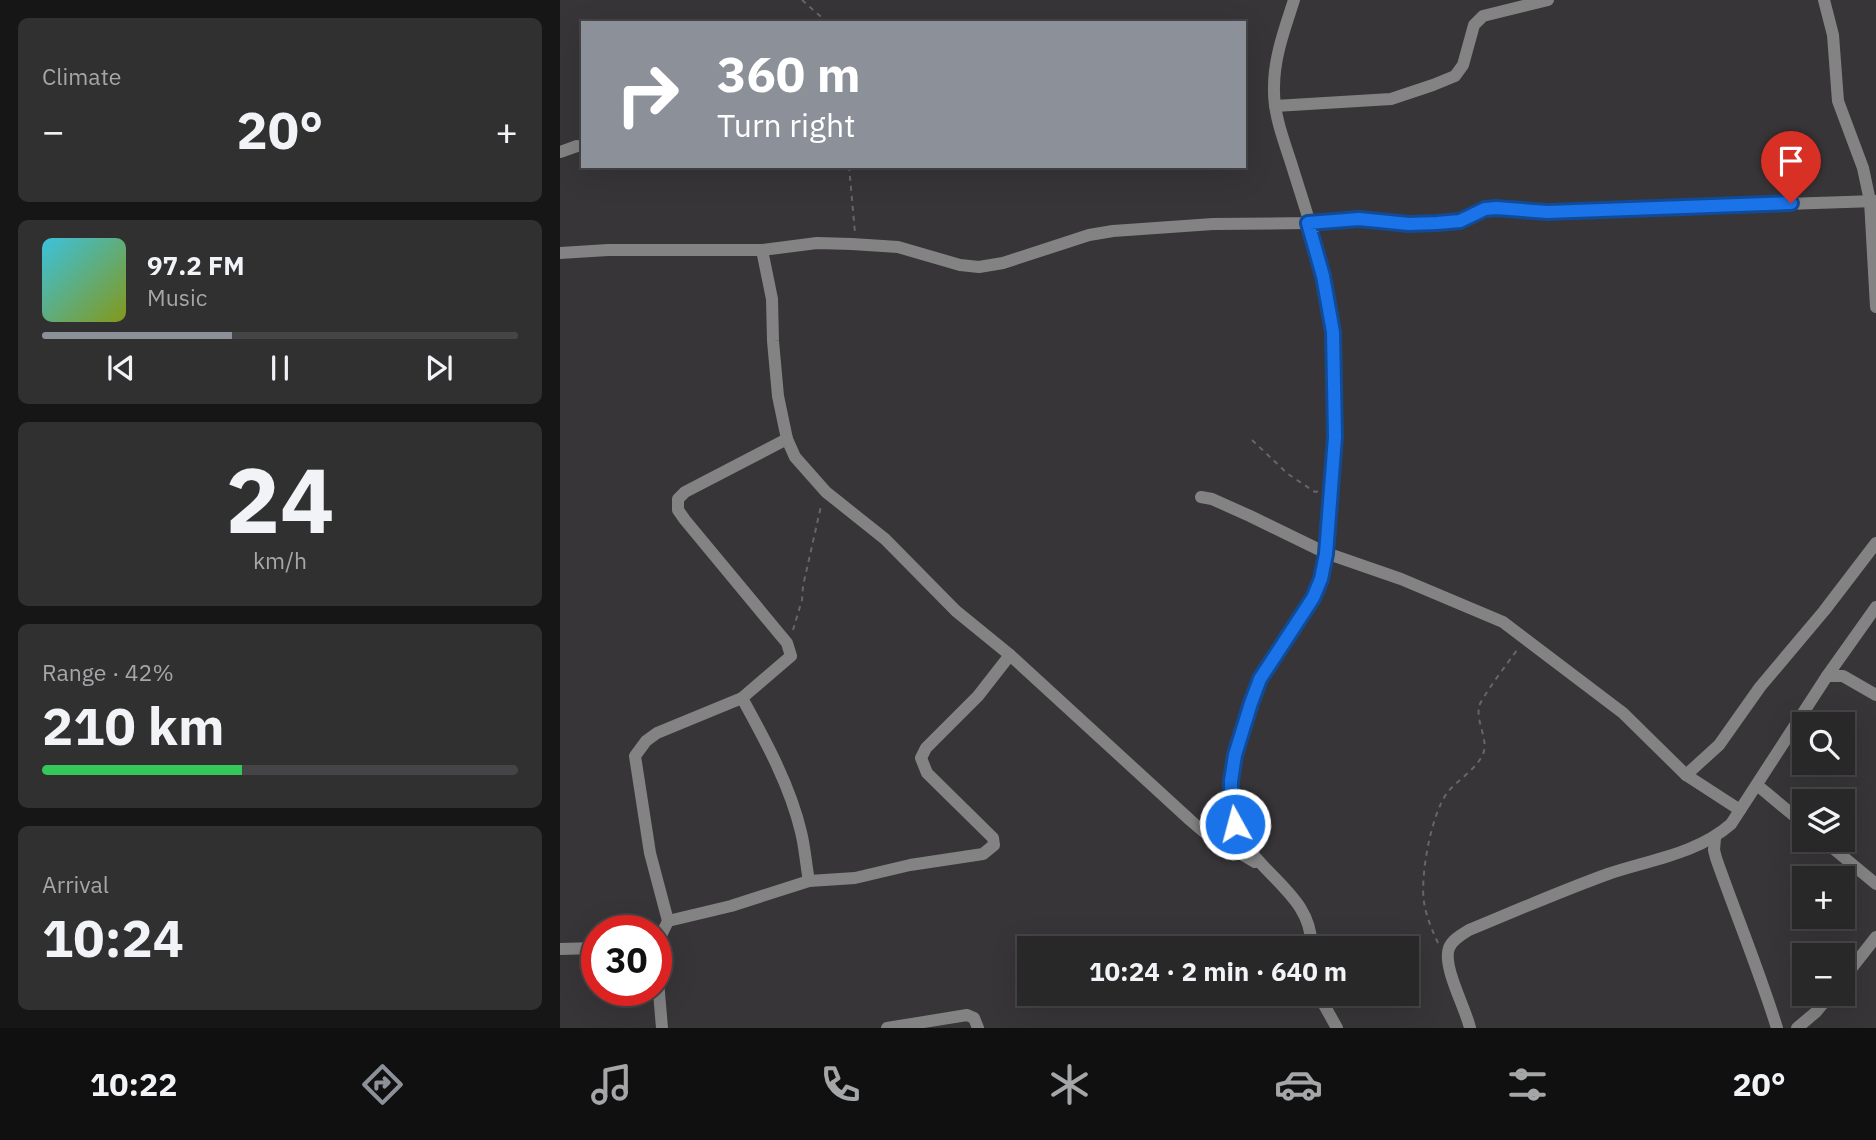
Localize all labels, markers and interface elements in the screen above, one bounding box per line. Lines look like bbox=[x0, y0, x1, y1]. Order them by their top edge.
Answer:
text: 360 m bbox=[717, 42, 861, 105]
icon: right bbox=[602, 49, 693, 140]
text: Climate bbox=[42, 61, 121, 91]
text: 20° bbox=[237, 96, 323, 163]
text: Turn right bbox=[717, 104, 855, 146]
text: − bbox=[42, 106, 65, 155]
text: + bbox=[495, 106, 518, 155]
pin bbox=[1761, 131, 1821, 203]
icon: arrive bbox=[1772, 142, 1810, 180]
text: 97.2 FM bbox=[147, 248, 245, 282]
text: Music bbox=[147, 282, 207, 312]
icon: previous bbox=[102, 349, 140, 387]
icon: pause bbox=[261, 349, 299, 387]
icon: next bbox=[420, 349, 458, 387]
text: 24 bbox=[225, 440, 335, 558]
text: km/h bbox=[253, 545, 307, 575]
text: Range · 42% bbox=[42, 657, 174, 687]
text: 210 km bbox=[42, 692, 224, 759]
map controls bbox=[1792, 712, 1855, 1006]
button: search bbox=[1792, 712, 1855, 775]
position arrow bbox=[1198, 787, 1272, 861]
button: layers bbox=[1792, 789, 1855, 852]
button: + bbox=[1792, 866, 1855, 929]
text: Arrival bbox=[42, 869, 109, 899]
text: 10:24 bbox=[42, 904, 184, 971]
speed limit sign: 30 bbox=[581, 915, 672, 1006]
button: − bbox=[1792, 943, 1855, 1006]
text: 10:24 · 2 min · 640 m bbox=[1089, 954, 1347, 988]
icon: directions bbox=[358, 1060, 407, 1109]
icon: music bbox=[587, 1060, 636, 1109]
icon: phone bbox=[816, 1060, 865, 1109]
icon: climate bbox=[1045, 1060, 1094, 1109]
icon: car bbox=[1274, 1060, 1323, 1109]
icon: filters bbox=[1503, 1060, 1552, 1109]
text: 10:22 bbox=[90, 1063, 177, 1105]
text: 20° bbox=[1732, 1063, 1786, 1105]

